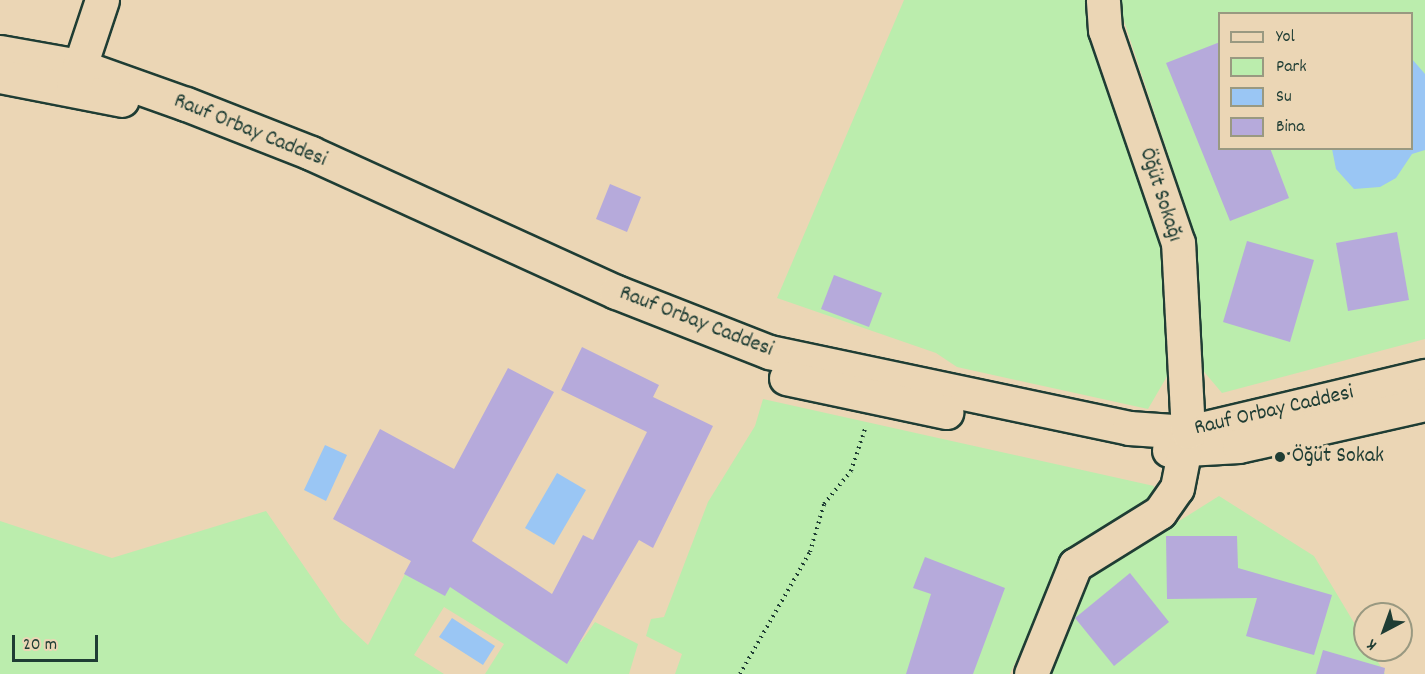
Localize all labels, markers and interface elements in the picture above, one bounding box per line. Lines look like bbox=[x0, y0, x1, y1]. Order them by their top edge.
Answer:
legend bbox=[1218, 12, 1413, 150]
text: Yol bbox=[1276, 25, 1295, 50]
text: Park bbox=[1276, 55, 1307, 80]
text: Su bbox=[1276, 85, 1292, 110]
street label: Rauf Orbay Caddesi bbox=[170, 88, 330, 174]
text: Bina bbox=[1276, 115, 1305, 140]
street label: Öğüt Sokağı bbox=[1132, 145, 1188, 245]
street label: Rauf Orbay Caddesi bbox=[615, 281, 777, 363]
street label: Rauf Orbay Caddesi bbox=[1192, 380, 1356, 442]
place label: Öğüt Sokak bbox=[1292, 444, 1384, 470]
marker: Öğüt Sokak bbox=[1273, 450, 1287, 464]
north arrow bbox=[1353, 602, 1413, 662]
scale bar bbox=[15, 623, 100, 661]
text: 20 m bbox=[23, 633, 57, 658]
text: K bbox=[1362, 633, 1383, 656]

